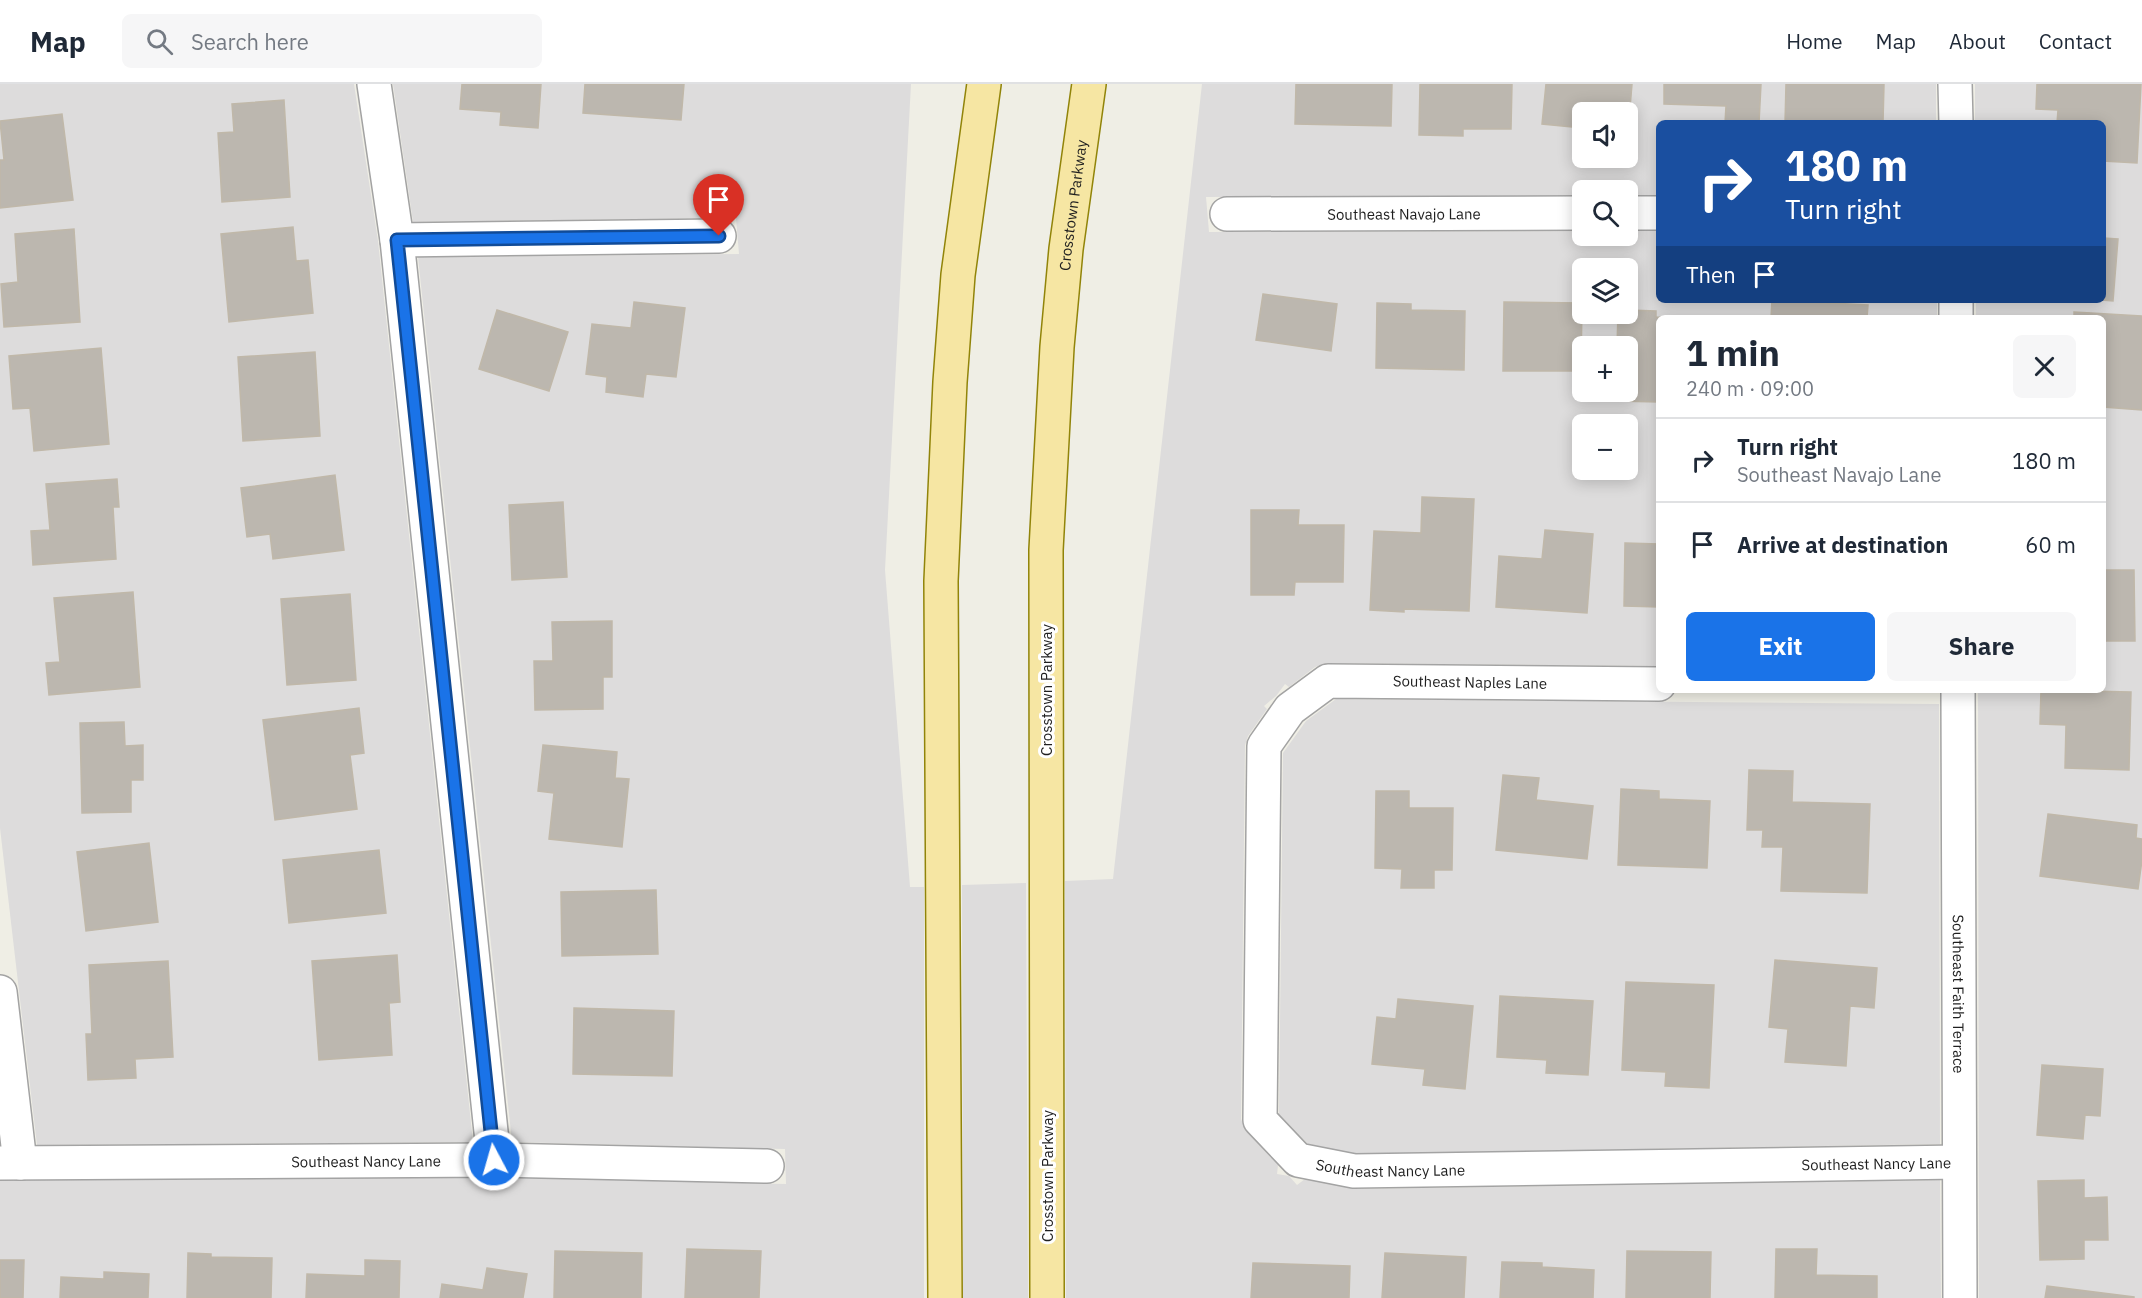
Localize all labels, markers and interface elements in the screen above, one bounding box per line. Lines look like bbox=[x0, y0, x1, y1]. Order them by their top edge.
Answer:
search box bbox=[122, 14, 542, 68]
text: Map bbox=[30, 23, 86, 60]
icon: search bbox=[143, 25, 176, 58]
text: Search here bbox=[191, 27, 309, 56]
text: Home bbox=[1786, 27, 1843, 55]
text: Map bbox=[1876, 27, 1916, 55]
text: About bbox=[1949, 27, 2006, 55]
text: Contact bbox=[2039, 27, 2112, 55]
map controls bbox=[1572, 102, 1638, 480]
button: sound bbox=[1572, 102, 1638, 168]
street label: Crosstown Parkway bbox=[1055, 138, 1091, 271]
text: 180 m bbox=[1785, 138, 1908, 193]
icon: right bbox=[1686, 144, 1764, 222]
pin bbox=[693, 174, 744, 236]
button: search bbox=[1572, 180, 1638, 246]
icon: arrive bbox=[702, 183, 735, 216]
text: Turn right bbox=[1785, 191, 1902, 226]
street label: Southeast Navajo Lane bbox=[1327, 204, 1481, 223]
button: layers bbox=[1572, 258, 1638, 324]
icon: arrive bbox=[1748, 258, 1781, 291]
text: Then bbox=[1686, 260, 1736, 289]
text: 1 min bbox=[1686, 329, 1780, 376]
button: close bbox=[2013, 335, 2076, 398]
button: + bbox=[1572, 336, 1638, 402]
text: 240 m · 09:00 bbox=[1686, 375, 1814, 402]
button: − bbox=[1572, 414, 1638, 480]
text: Turn right bbox=[1737, 432, 1838, 461]
icon: right bbox=[1686, 444, 1719, 477]
text: 180 m bbox=[2012, 446, 2076, 475]
text: Southeast Navajo Lane bbox=[1737, 461, 1942, 488]
icon: arrive bbox=[1686, 528, 1719, 561]
text: Arrive at destination bbox=[1737, 530, 1948, 559]
text: 60 m bbox=[2025, 530, 2076, 559]
button: Exit bbox=[1686, 612, 1875, 681]
button: Share bbox=[1887, 612, 2076, 681]
street label: Crosstown Parkway bbox=[1037, 624, 1056, 756]
street label: Southeast Naples Lane bbox=[1393, 671, 1547, 693]
street label: Southeast Faith Terrace bbox=[1949, 914, 1969, 1074]
street label: Crosstown Parkway bbox=[1038, 1110, 1057, 1242]
position arrow bbox=[462, 1128, 526, 1192]
street label: Southeast Nancy Lane bbox=[291, 1151, 441, 1171]
street label: Southeast Nancy Lane bbox=[1801, 1153, 1951, 1174]
street label: Southeast Nancy Lane bbox=[1314, 1154, 1465, 1180]

